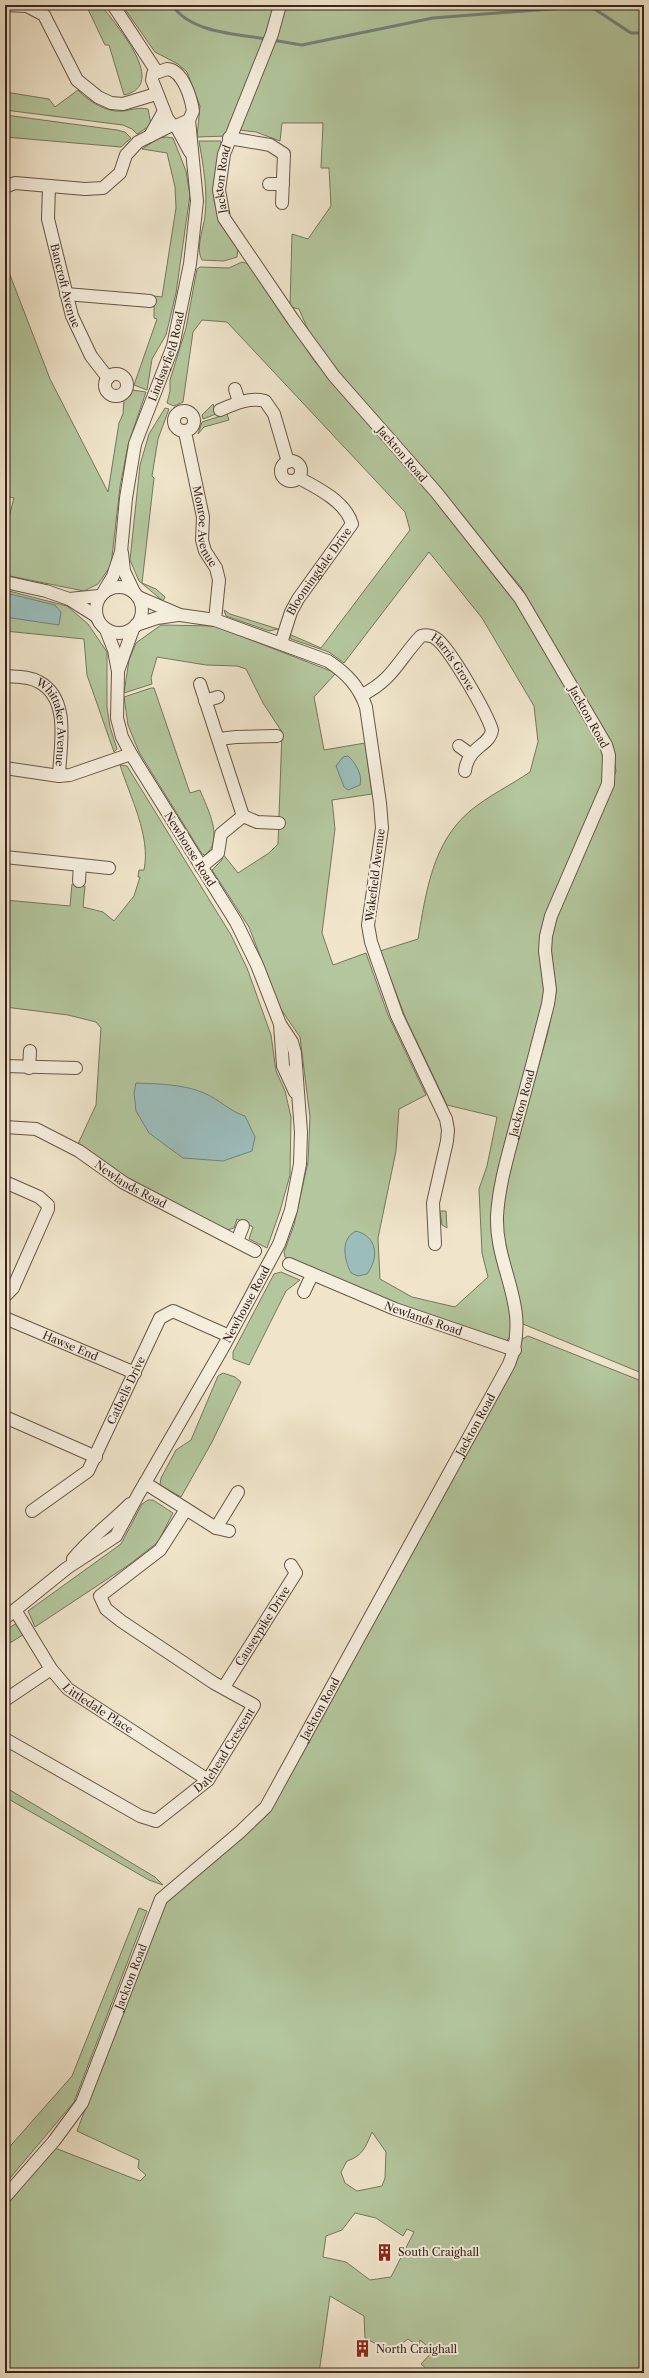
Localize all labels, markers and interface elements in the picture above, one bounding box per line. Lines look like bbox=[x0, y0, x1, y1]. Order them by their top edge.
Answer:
street label: Jackton Road bbox=[212, 143, 234, 217]
street label: Bancroft Avenue bbox=[47, 242, 84, 330]
street label: Lindsayfield Road bbox=[145, 310, 187, 403]
street label: Jackton Road bbox=[373, 422, 430, 485]
street label: Monroe Avenue bbox=[190, 485, 220, 569]
street label: Bloomingdale Drive bbox=[284, 524, 354, 618]
street label: Harris Grove bbox=[428, 630, 478, 693]
street label: Whittaker Avenue bbox=[33, 674, 69, 767]
street label: Jackton Road bbox=[565, 682, 612, 751]
street label: Newhouse Road bbox=[161, 809, 219, 889]
street label: Wakefield Avenue bbox=[362, 828, 388, 923]
street label: Jackton Road bbox=[506, 1068, 538, 1140]
street label: Newlands Road bbox=[92, 1157, 169, 1211]
street label: Newhouse Road bbox=[220, 1263, 273, 1345]
street label: Newlands Road bbox=[382, 1298, 464, 1339]
street label: Hawse End bbox=[41, 1328, 100, 1364]
street label: Catbells Drive bbox=[104, 1354, 148, 1427]
street label: Jackton Road bbox=[452, 1391, 499, 1460]
street label: Causeypike Drive bbox=[232, 1584, 293, 1669]
street label: Jackton Road bbox=[296, 1675, 343, 1744]
street label: Littledale Place bbox=[60, 1681, 136, 1736]
street label: Dalehead Crescent bbox=[191, 1705, 258, 1795]
street label: Jackton Road bbox=[111, 1942, 150, 2013]
building icon: South Craighall bbox=[375, 2242, 395, 2262]
place label: South Craighall bbox=[398, 2245, 480, 2259]
building icon: North Craighall bbox=[353, 2339, 373, 2359]
place label: North Craighall bbox=[376, 2342, 458, 2356]

